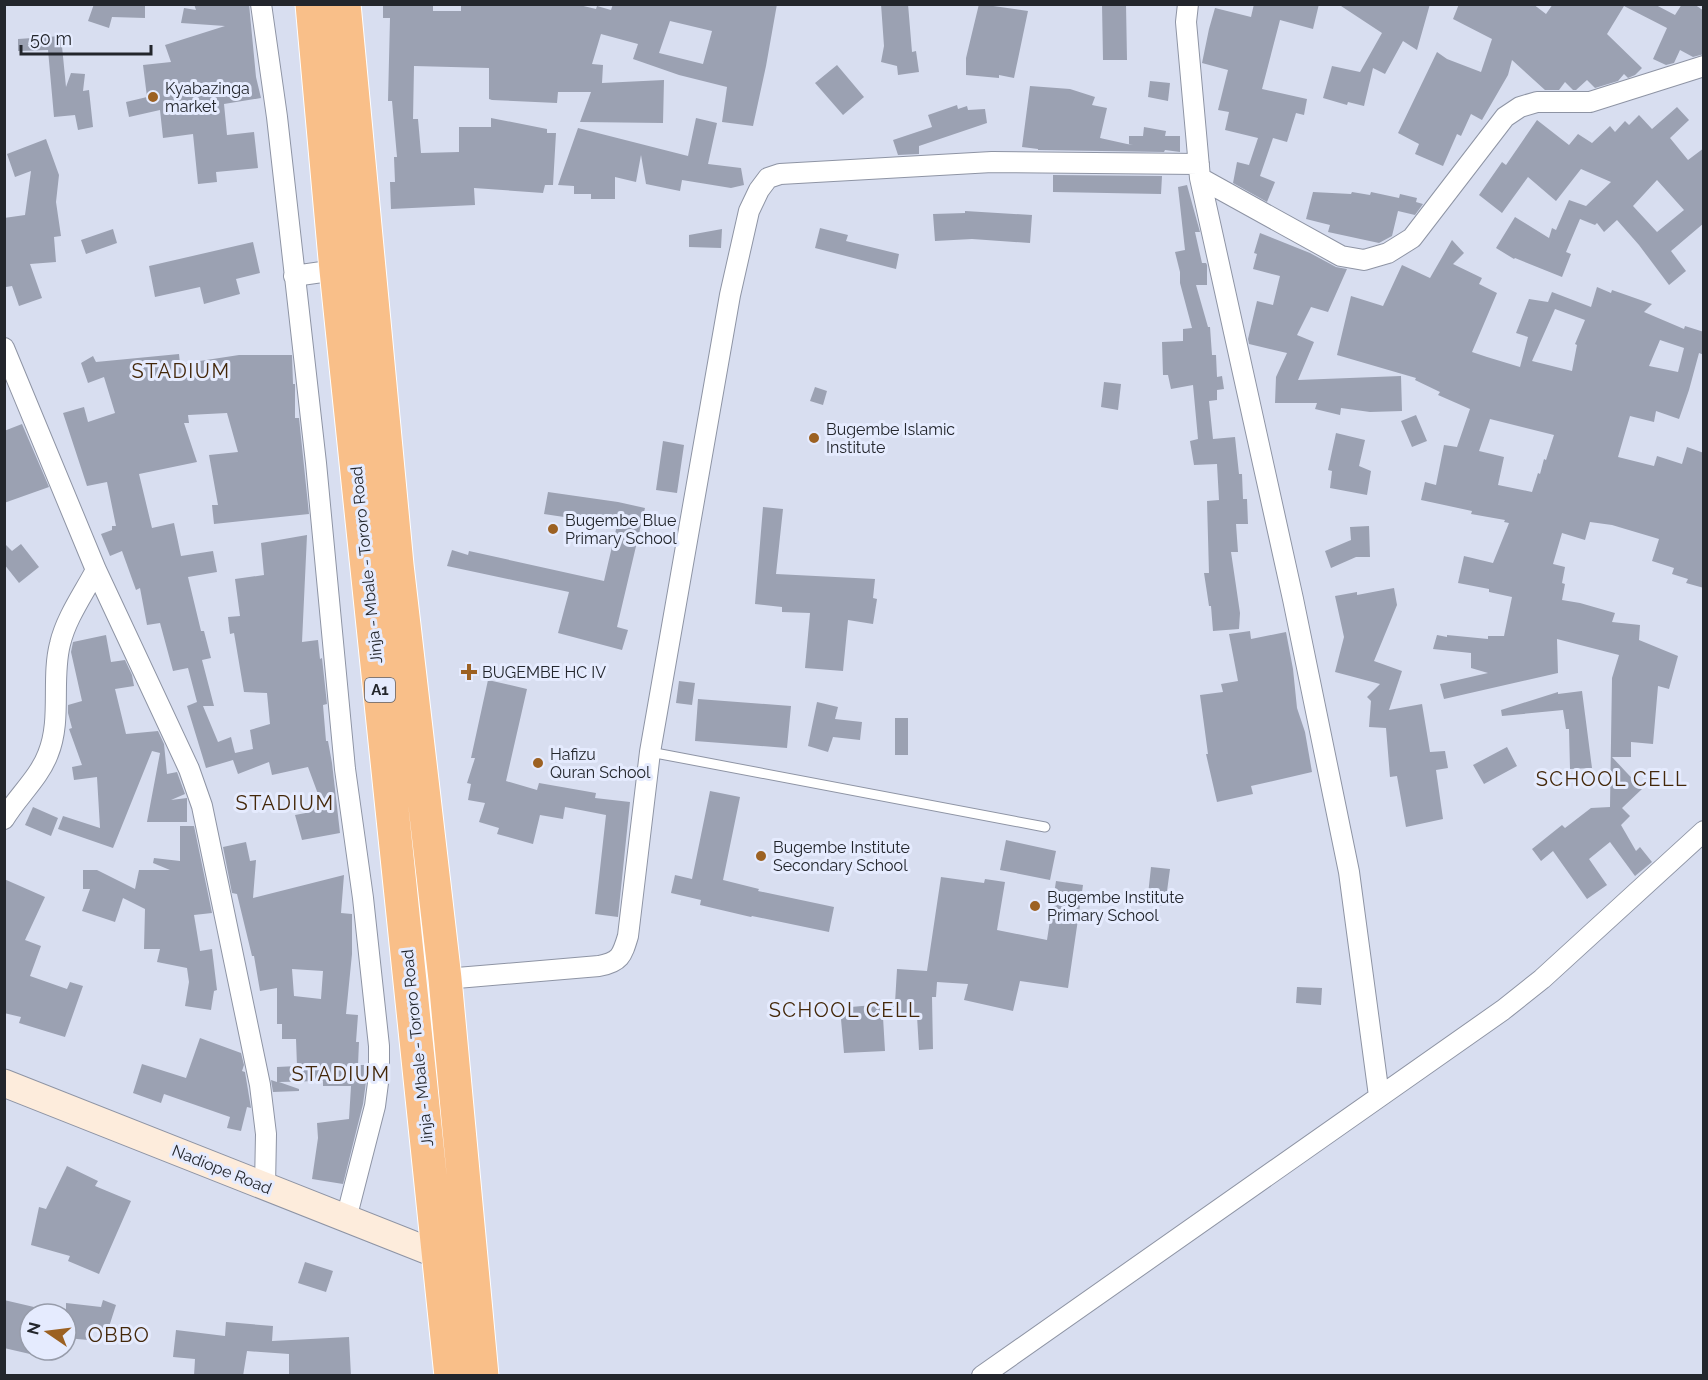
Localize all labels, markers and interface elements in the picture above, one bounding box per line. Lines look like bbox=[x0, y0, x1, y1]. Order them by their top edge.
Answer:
scale bar bbox=[21, 18, 152, 56]
text: 50 m bbox=[30, 28, 72, 49]
place label: Kyabazinga market bbox=[165, 79, 250, 116]
marker: Kyabazinga market bbox=[146, 90, 160, 104]
district label: STADIUM bbox=[132, 359, 230, 383]
place label: Bugembe Islamic Institute bbox=[826, 420, 955, 457]
marker: Bugembe Islamic Institute bbox=[807, 431, 821, 445]
street label: Jinja - Mbale - Tororo Road bbox=[347, 465, 386, 665]
place label: Bugembe Blue Primary School bbox=[565, 511, 677, 548]
marker: Bugembe Blue Primary School bbox=[546, 522, 560, 536]
marker: BUGEMBE HC IV bbox=[460, 663, 478, 681]
place label: BUGEMBE HC IV bbox=[482, 663, 606, 682]
road number: A1 bbox=[365, 678, 395, 702]
place label: Hafizu Quran School bbox=[550, 745, 651, 782]
marker: Hafizu Quran School bbox=[531, 756, 545, 770]
district label: SCHOOL CELL bbox=[1536, 767, 1688, 791]
district label: STADIUM bbox=[236, 791, 334, 815]
place label: Bugembe Institute Secondary School bbox=[773, 838, 910, 875]
marker: Bugembe Institute Secondary School bbox=[754, 849, 768, 863]
place label: Bugembe Institute Primary School bbox=[1047, 888, 1184, 925]
marker: Bugembe Institute Primary School bbox=[1028, 899, 1042, 913]
street label: Jinja - Mbale - Tororo Road bbox=[398, 948, 437, 1148]
district label: SCHOOL CELL bbox=[769, 998, 921, 1022]
district label: STADIUM bbox=[292, 1062, 390, 1086]
street label: Nadiope Road bbox=[169, 1141, 274, 1198]
north arrow bbox=[18, 1302, 78, 1362]
text: N bbox=[23, 1320, 45, 1337]
district label: OBBO bbox=[88, 1323, 150, 1347]

